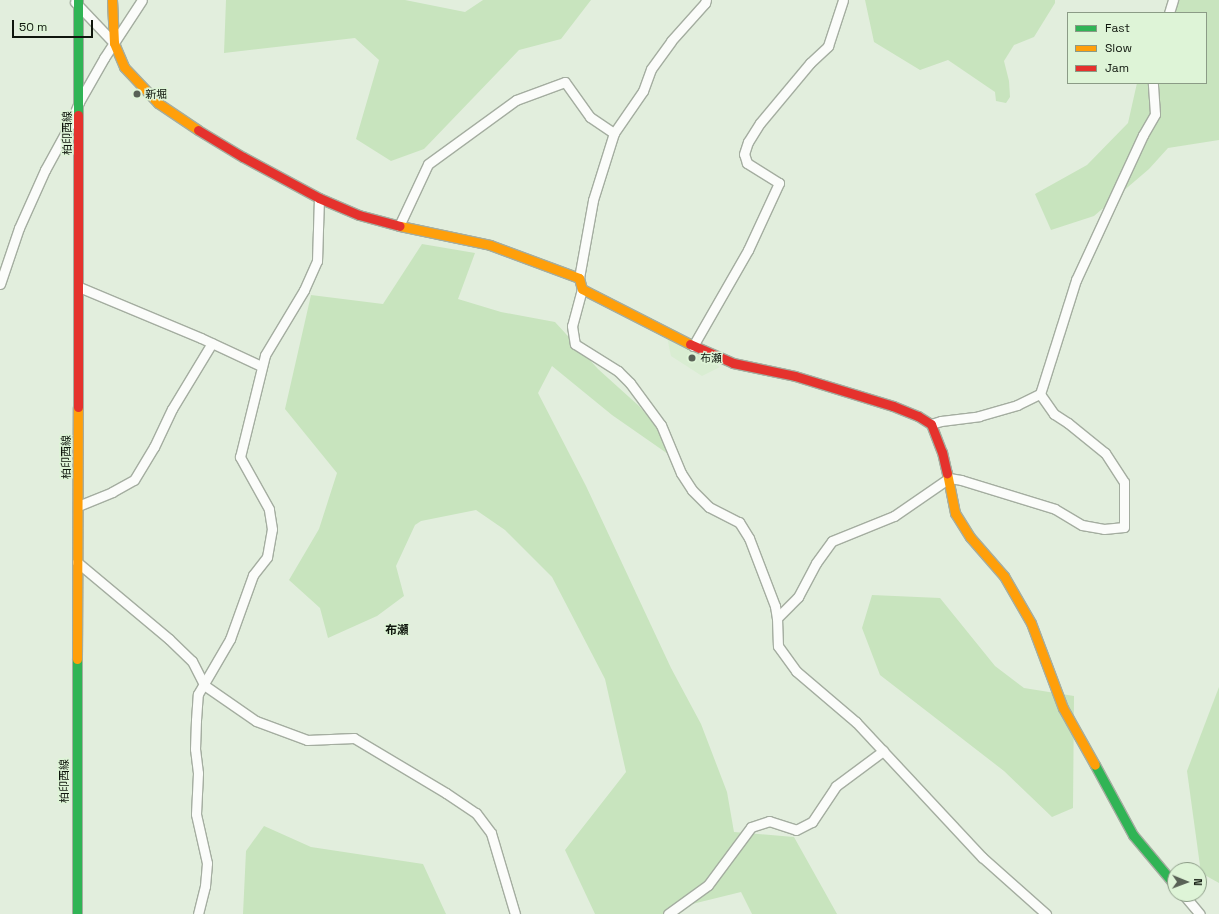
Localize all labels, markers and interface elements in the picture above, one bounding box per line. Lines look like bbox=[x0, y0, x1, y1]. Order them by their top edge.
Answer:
scale bar bbox=[14, 12, 95, 38]
legend bbox=[1067, 12, 1207, 84]
text: 50 m bbox=[19, 19, 47, 35]
text: Fast bbox=[1105, 20, 1130, 36]
text: Slow bbox=[1105, 40, 1132, 56]
text: Jam bbox=[1105, 60, 1129, 76]
place label: 新堀 bbox=[145, 87, 167, 101]
marker: 新堀 bbox=[132, 89, 142, 99]
street label: 柏印西線 bbox=[60, 111, 74, 155]
place label: 布瀬 bbox=[700, 351, 722, 365]
marker: 布瀬 bbox=[687, 353, 697, 363]
street label: 柏印西線 bbox=[59, 435, 73, 479]
district label: 布瀬 bbox=[385, 624, 409, 638]
street label: 柏印西線 bbox=[57, 759, 71, 803]
north arrow bbox=[1167, 862, 1207, 902]
text: N bbox=[1191, 878, 1205, 886]

